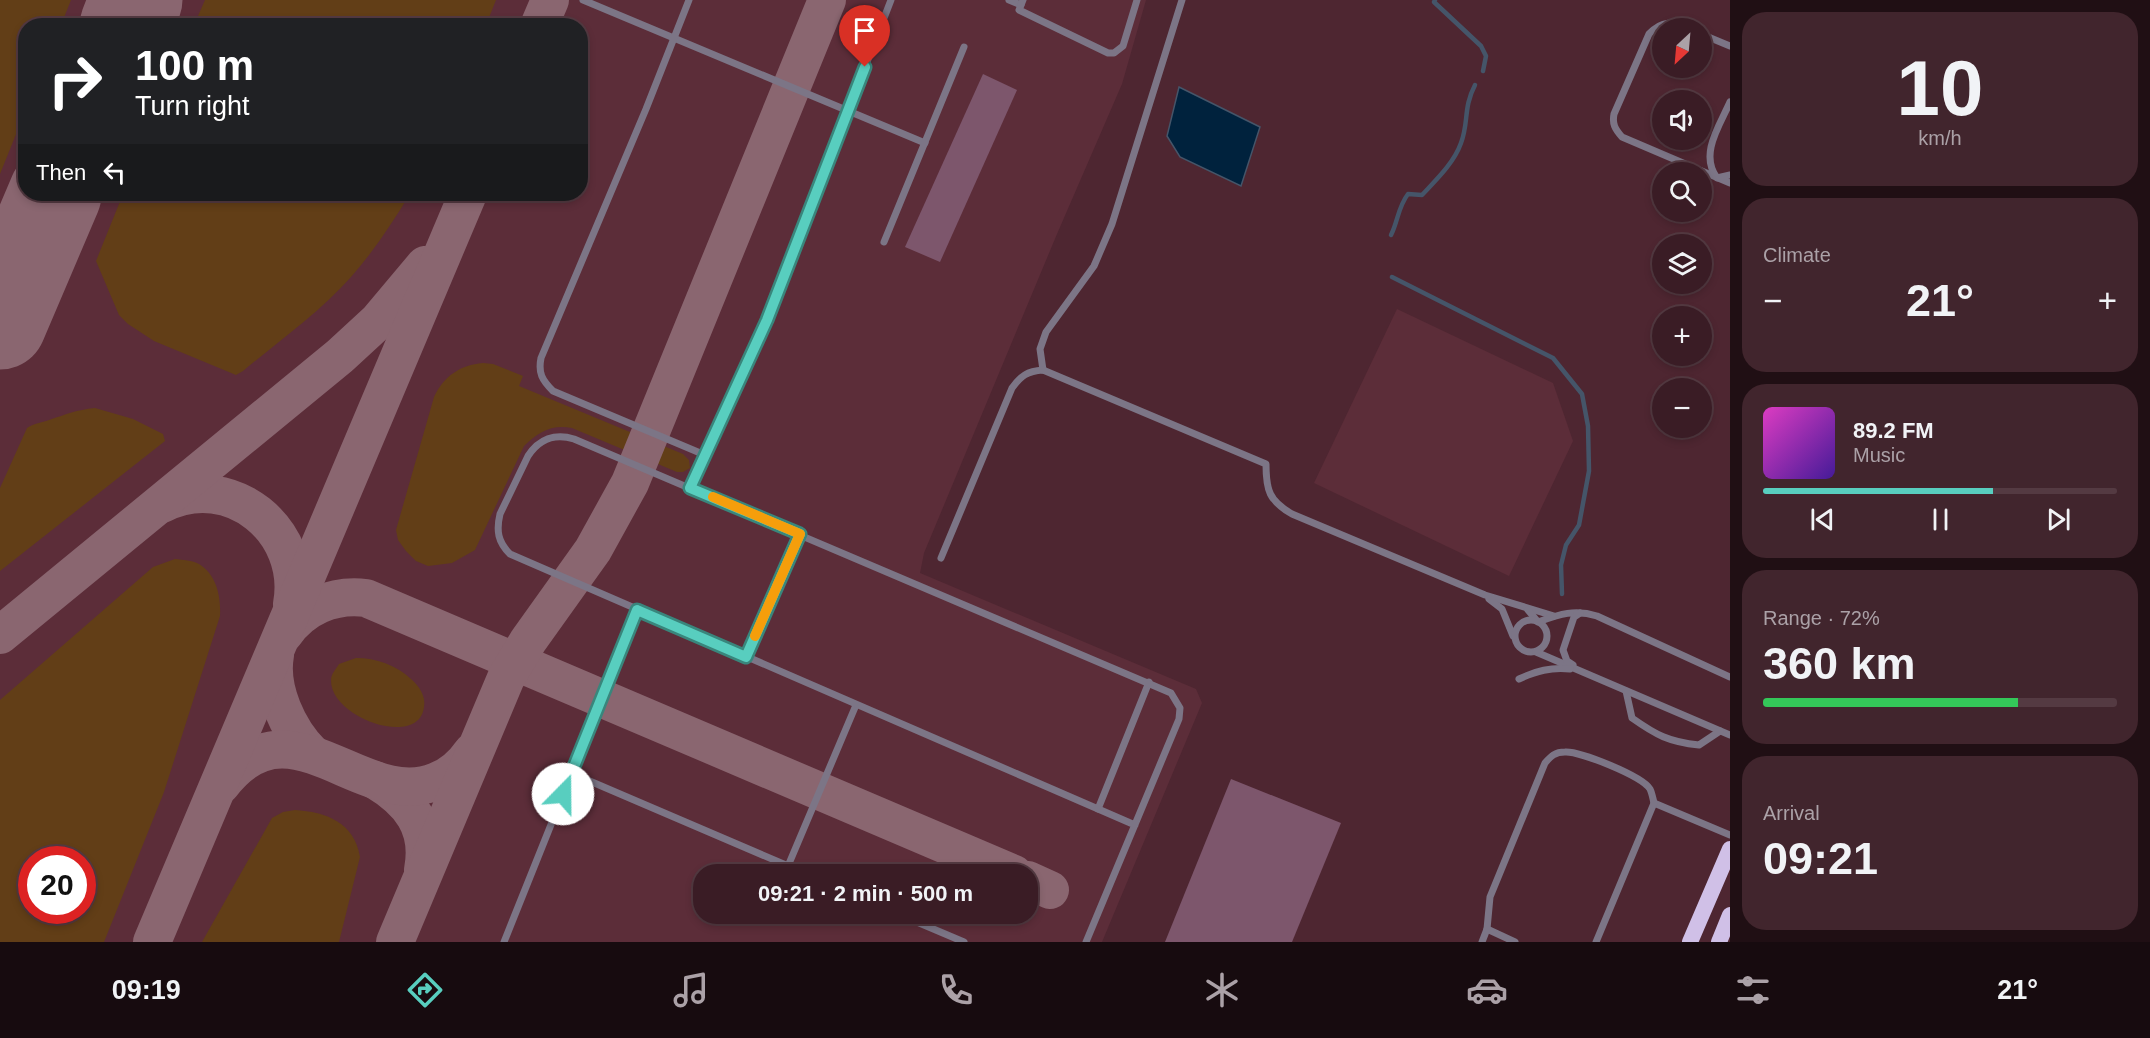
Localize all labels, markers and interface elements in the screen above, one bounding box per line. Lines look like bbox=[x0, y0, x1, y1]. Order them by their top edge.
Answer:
pin bbox=[839, 5, 890, 67]
icon: arrive bbox=[848, 14, 881, 47]
north arrow bbox=[1652, 18, 1712, 78]
map controls bbox=[1652, 18, 1712, 438]
icon: right bbox=[36, 42, 114, 120]
text: 100 m bbox=[135, 42, 254, 89]
text: 10 bbox=[1897, 44, 1983, 132]
button: sound bbox=[1652, 90, 1712, 150]
text: Turn right bbox=[135, 91, 250, 121]
text: km/h bbox=[1918, 127, 1962, 149]
icon: left bbox=[98, 156, 131, 189]
text: Then bbox=[36, 160, 86, 185]
button: search bbox=[1652, 162, 1712, 222]
button: layers bbox=[1652, 234, 1712, 294]
text: Climate bbox=[1763, 244, 1831, 266]
text: 21° bbox=[1906, 275, 1974, 326]
text: − bbox=[1763, 282, 1782, 319]
text: + bbox=[2098, 282, 2117, 319]
button: + bbox=[1652, 306, 1712, 366]
button: − bbox=[1652, 378, 1712, 438]
text: 89.2 FM bbox=[1853, 418, 1934, 443]
text: Music bbox=[1853, 444, 1905, 466]
icon: previous bbox=[1806, 503, 1839, 536]
icon: pause bbox=[1924, 503, 1957, 536]
icon: next bbox=[2042, 503, 2075, 536]
text: Range · 72% bbox=[1763, 607, 1880, 629]
text: 360 km bbox=[1763, 638, 1916, 689]
position arrow bbox=[531, 762, 595, 826]
text: Arrival bbox=[1763, 802, 1820, 824]
text: 09:21 bbox=[1763, 833, 1878, 884]
speed limit sign: 20 bbox=[18, 846, 96, 924]
text: 09:21 · 2 min · 500 m bbox=[758, 881, 973, 906]
icon: directions bbox=[404, 969, 446, 1011]
icon: music bbox=[670, 969, 712, 1011]
icon: phone bbox=[935, 969, 977, 1011]
icon: climate bbox=[1201, 969, 1243, 1011]
icon: car bbox=[1466, 969, 1508, 1011]
icon: filters bbox=[1732, 969, 1774, 1011]
text: 09:19 bbox=[112, 975, 181, 1005]
text: 21° bbox=[1997, 975, 2038, 1005]

